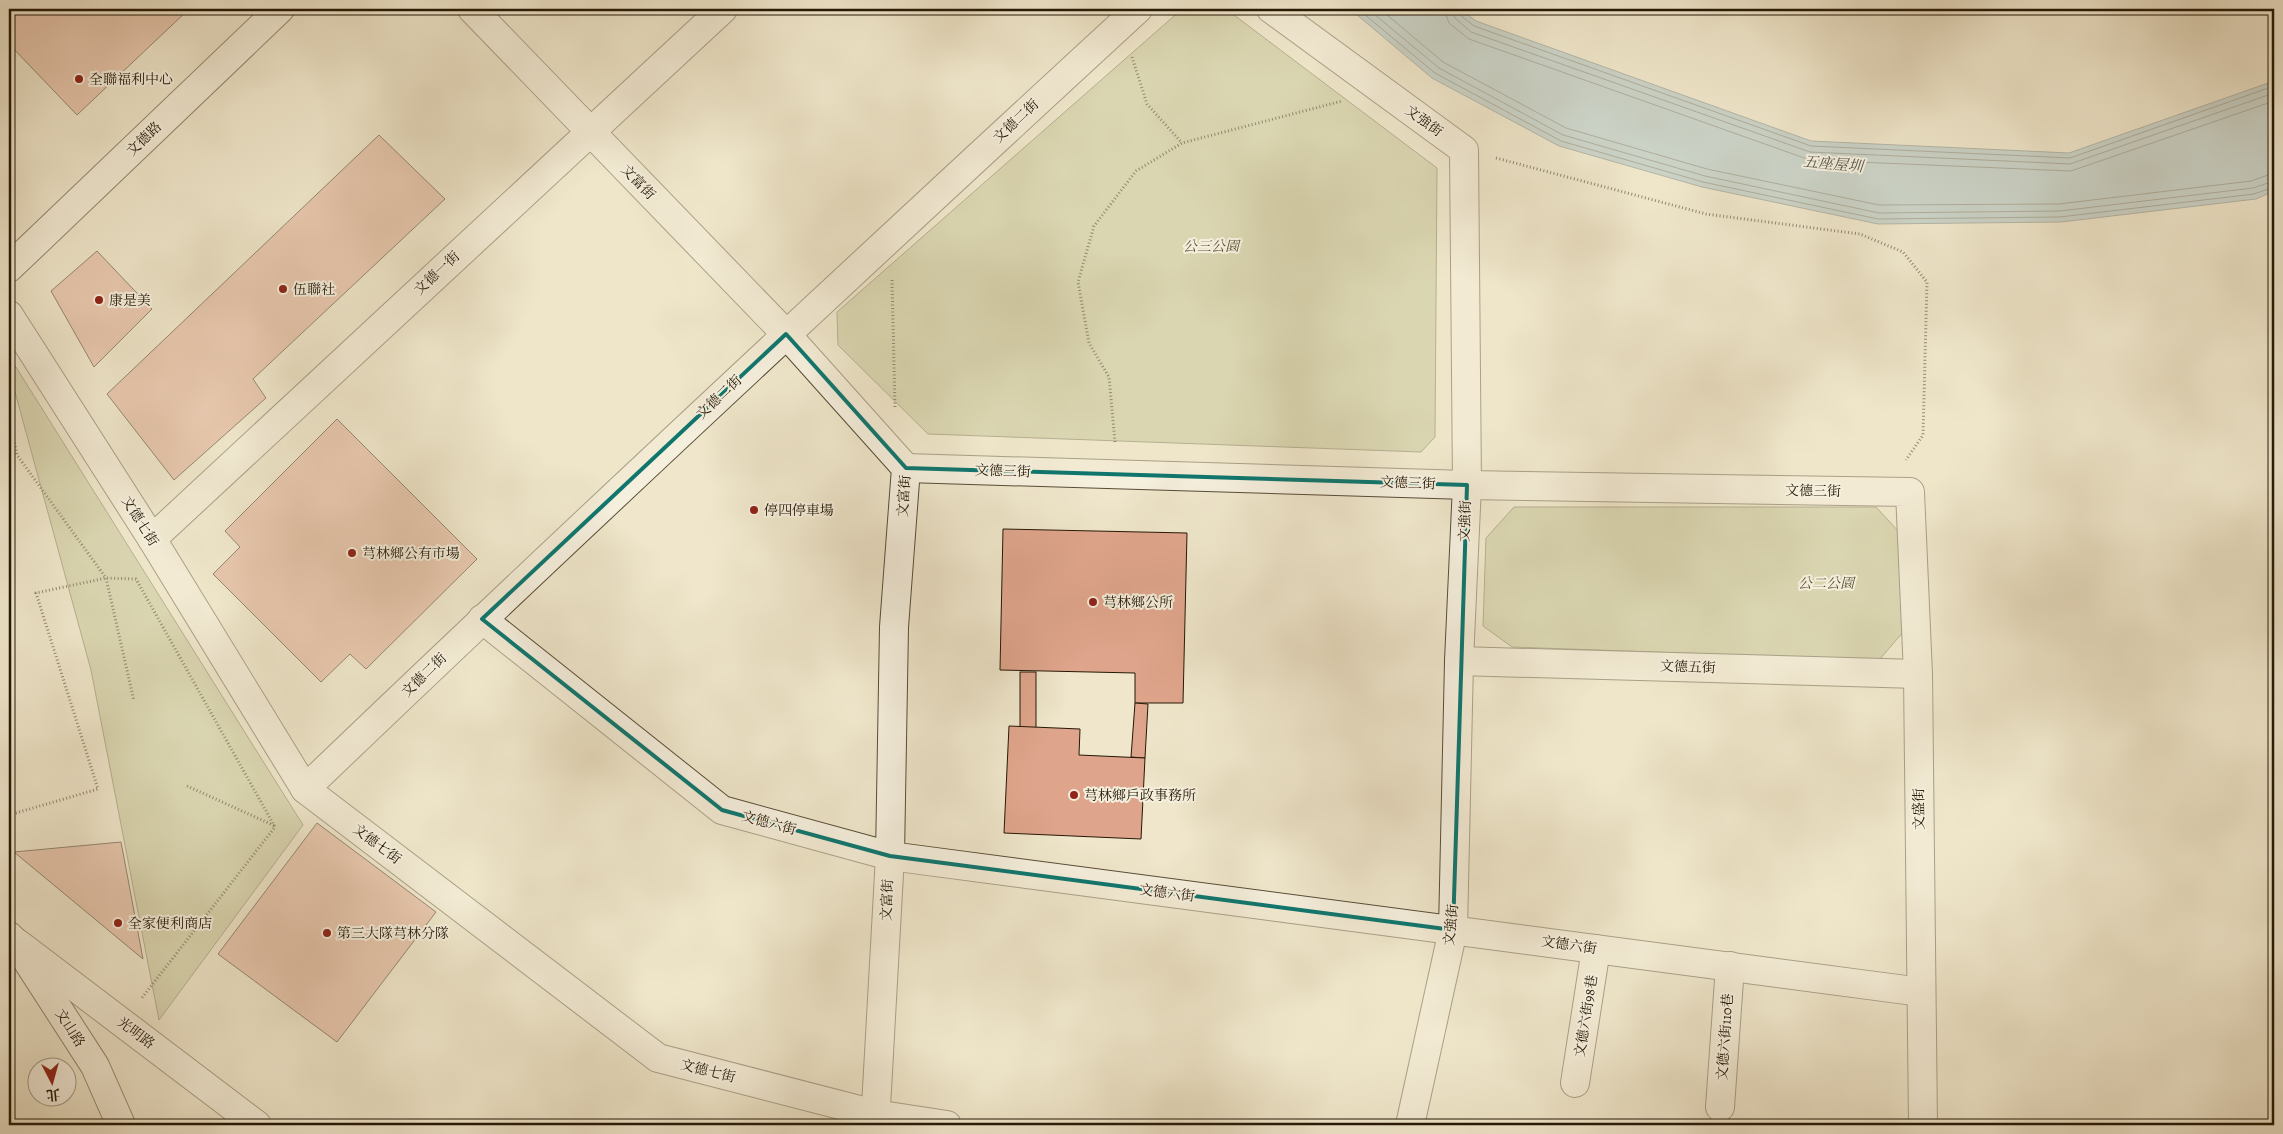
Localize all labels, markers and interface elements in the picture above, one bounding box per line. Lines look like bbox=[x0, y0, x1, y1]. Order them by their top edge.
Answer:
place label: 全聯福利中心 bbox=[89, 70, 173, 89]
marker: 全聯福利中心 bbox=[73, 73, 85, 85]
street label: 文德二街 bbox=[989, 95, 1043, 147]
street label: 文強街 bbox=[1401, 101, 1447, 141]
street label: 文德路 bbox=[122, 118, 166, 160]
water label: 五座屋圳 bbox=[1802, 151, 1867, 177]
street label: 文富街 bbox=[617, 160, 659, 204]
park label: 公三公園 bbox=[1183, 237, 1241, 256]
street label: 文德一街 bbox=[410, 247, 464, 299]
place label: 伍聯社 bbox=[293, 280, 335, 299]
marker: 伍聯社 bbox=[277, 283, 289, 295]
place label: 康是美 bbox=[109, 291, 151, 310]
marker: 康是美 bbox=[93, 294, 105, 306]
street label: 文德二街 bbox=[692, 371, 746, 423]
street label: 文德三街 bbox=[975, 461, 1031, 481]
street label: 文德三街 bbox=[1380, 473, 1436, 493]
street label: 文富街 bbox=[893, 474, 915, 518]
street label: 文德三街 bbox=[1785, 481, 1841, 501]
street label: 文德七街 bbox=[117, 492, 163, 550]
street label: 文強街 bbox=[1455, 500, 1475, 542]
place label: 停四停車場 bbox=[764, 501, 834, 520]
marker: 停四停車場 bbox=[748, 504, 760, 516]
place label: 芎林鄉公有市場 bbox=[362, 544, 460, 563]
marker: 芎林鄉公有市場 bbox=[346, 547, 358, 559]
park label: 公二公園 bbox=[1798, 574, 1856, 593]
place label: 芎林鄉公所 bbox=[1103, 593, 1173, 612]
marker: 芎林鄉公所 bbox=[1087, 596, 1099, 608]
street label: 文德二街 bbox=[397, 649, 451, 701]
street label: 文德五街 bbox=[1660, 657, 1716, 677]
place label: 芎林鄉戶政事務所 bbox=[1084, 786, 1196, 805]
street label: 文盛街 bbox=[1909, 788, 1929, 830]
marker: 芎林鄉戶政事務所 bbox=[1068, 789, 1080, 801]
street label: 文德六街 bbox=[739, 807, 799, 839]
street label: 文德七街 bbox=[349, 820, 405, 868]
street label: 文富街 bbox=[876, 879, 898, 921]
street label: 文德六街 bbox=[1138, 880, 1196, 906]
street label: 文強街 bbox=[1439, 903, 1463, 947]
place label: 全家便利商店 bbox=[128, 914, 212, 933]
marker: 全家便利商店 bbox=[112, 917, 124, 929]
place label: 第三大隊芎林分隊 bbox=[337, 924, 449, 943]
marker: 第三大隊芎林分隊 bbox=[321, 927, 333, 939]
street label: 文德六街 bbox=[1540, 932, 1598, 958]
street label: 文德六街98巷 bbox=[1570, 973, 1602, 1059]
street label: 文德六街110巷 bbox=[1712, 993, 1738, 1081]
street label: 文山路 bbox=[51, 1005, 89, 1051]
street label: 光明路 bbox=[114, 1013, 158, 1053]
street label: 文德七街 bbox=[679, 1055, 737, 1087]
north arrow bbox=[28, 1056, 78, 1106]
text: 北 bbox=[45, 1084, 61, 1105]

